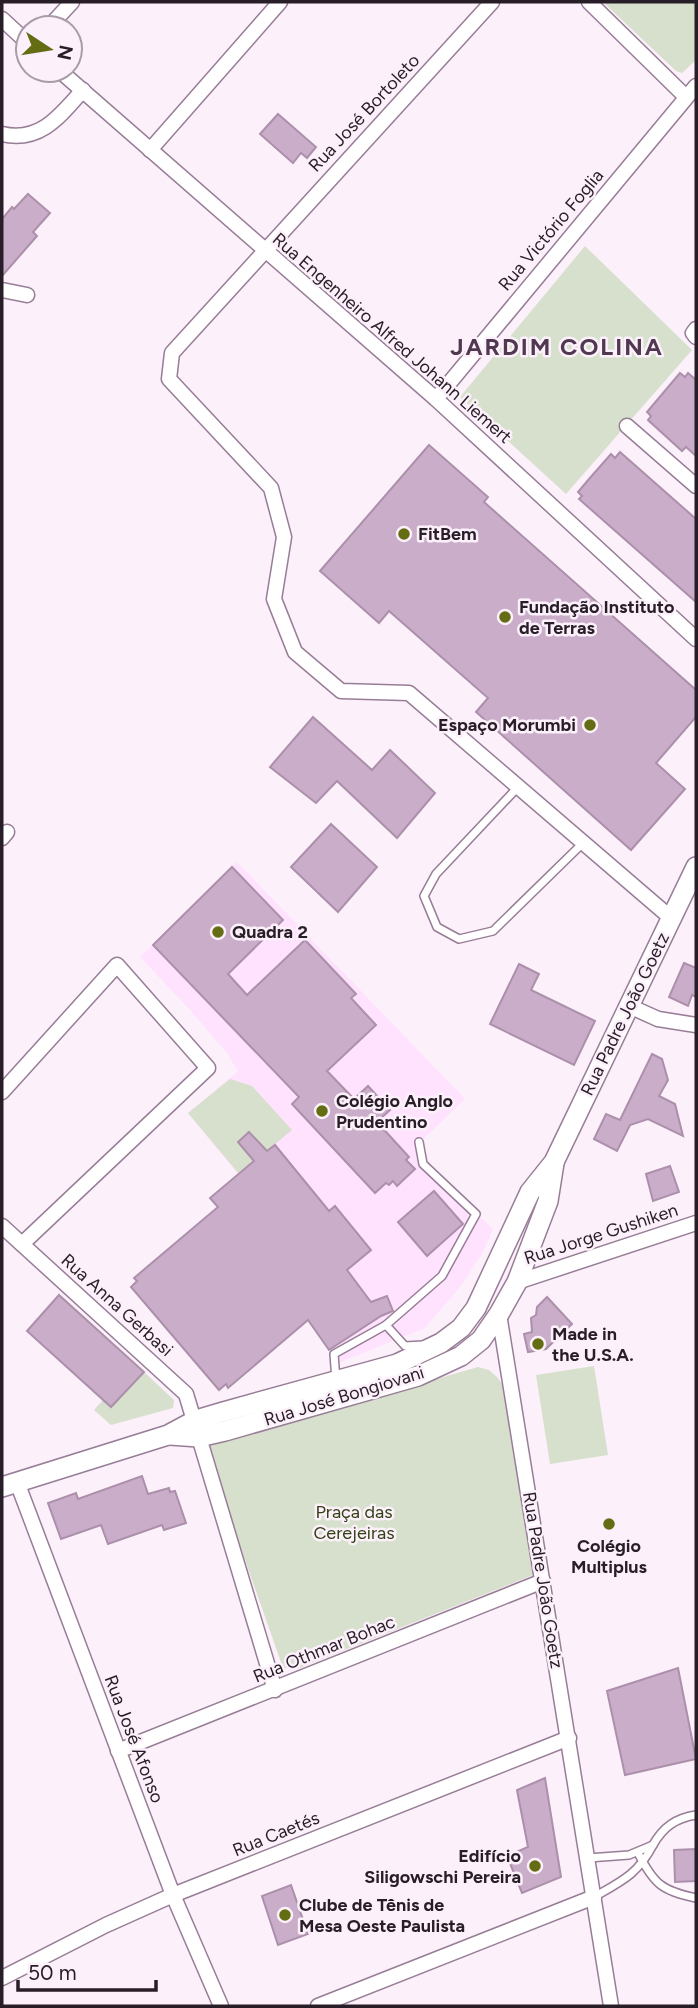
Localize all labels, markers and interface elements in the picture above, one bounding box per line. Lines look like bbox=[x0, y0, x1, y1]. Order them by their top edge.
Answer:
north arrow bbox=[14, 14, 84, 84]
text: N bbox=[52, 43, 78, 62]
street label: Rua José Bortoleto bbox=[304, 50, 424, 176]
street label: Rua Victório Foglia bbox=[494, 165, 608, 295]
street label: Rua Engenheiro Alfred Johann Liemert bbox=[268, 228, 516, 448]
district label: JARDIM COLINA bbox=[450, 332, 664, 361]
place label: FitBem bbox=[418, 523, 477, 545]
marker: FitBem bbox=[396, 526, 412, 542]
place label: Fundação Instituto de Terras bbox=[519, 596, 674, 639]
marker: Fundação Instituto de Terras bbox=[497, 609, 513, 625]
place label: Espaço Morumbi bbox=[438, 714, 576, 736]
marker: Espaço Morumbi bbox=[582, 717, 598, 733]
place label: Quadra 2 bbox=[232, 921, 308, 943]
marker: Quadra 2 bbox=[210, 924, 226, 940]
street label: Rua Padre João Goetz bbox=[576, 929, 674, 1099]
place label: Colégio Anglo Prudentino bbox=[336, 1090, 453, 1133]
marker: Colégio Anglo Prudentino bbox=[314, 1103, 330, 1119]
street label: Rua Jorge Gushiken bbox=[521, 1199, 681, 1269]
street label: Rua Anna Gerbasi bbox=[57, 1249, 177, 1361]
place label: Made in the U.S.A. bbox=[552, 1323, 634, 1366]
marker: Made in the U.S.A. bbox=[530, 1336, 546, 1352]
street label: Rua José Bongiovani bbox=[261, 1361, 427, 1431]
street label: Rua Padre João Goetz bbox=[518, 1490, 568, 1670]
park label: Praça das Cerejeiras bbox=[313, 1501, 395, 1544]
marker: Colégio Multiplus bbox=[601, 1516, 617, 1532]
place label: Colégio Multiplus bbox=[571, 1535, 648, 1578]
street label: Rua Othmar Bohac bbox=[250, 1610, 398, 1688]
street label: Rua José Afonso bbox=[99, 1672, 169, 1806]
street label: Rua Caetés bbox=[229, 1807, 323, 1861]
place label: Edifício Siligowschi Pereira bbox=[364, 1845, 521, 1888]
marker: Edifício Siligowschi Pereira bbox=[527, 1858, 543, 1874]
place label: Clube de Tênis de Mesa Oeste Paulista bbox=[299, 1894, 465, 1937]
marker: Clube de Tênis de Mesa Oeste Paulista bbox=[277, 1907, 293, 1923]
scale bar bbox=[18, 1948, 156, 1992]
text: 50 m bbox=[28, 1960, 77, 1985]

